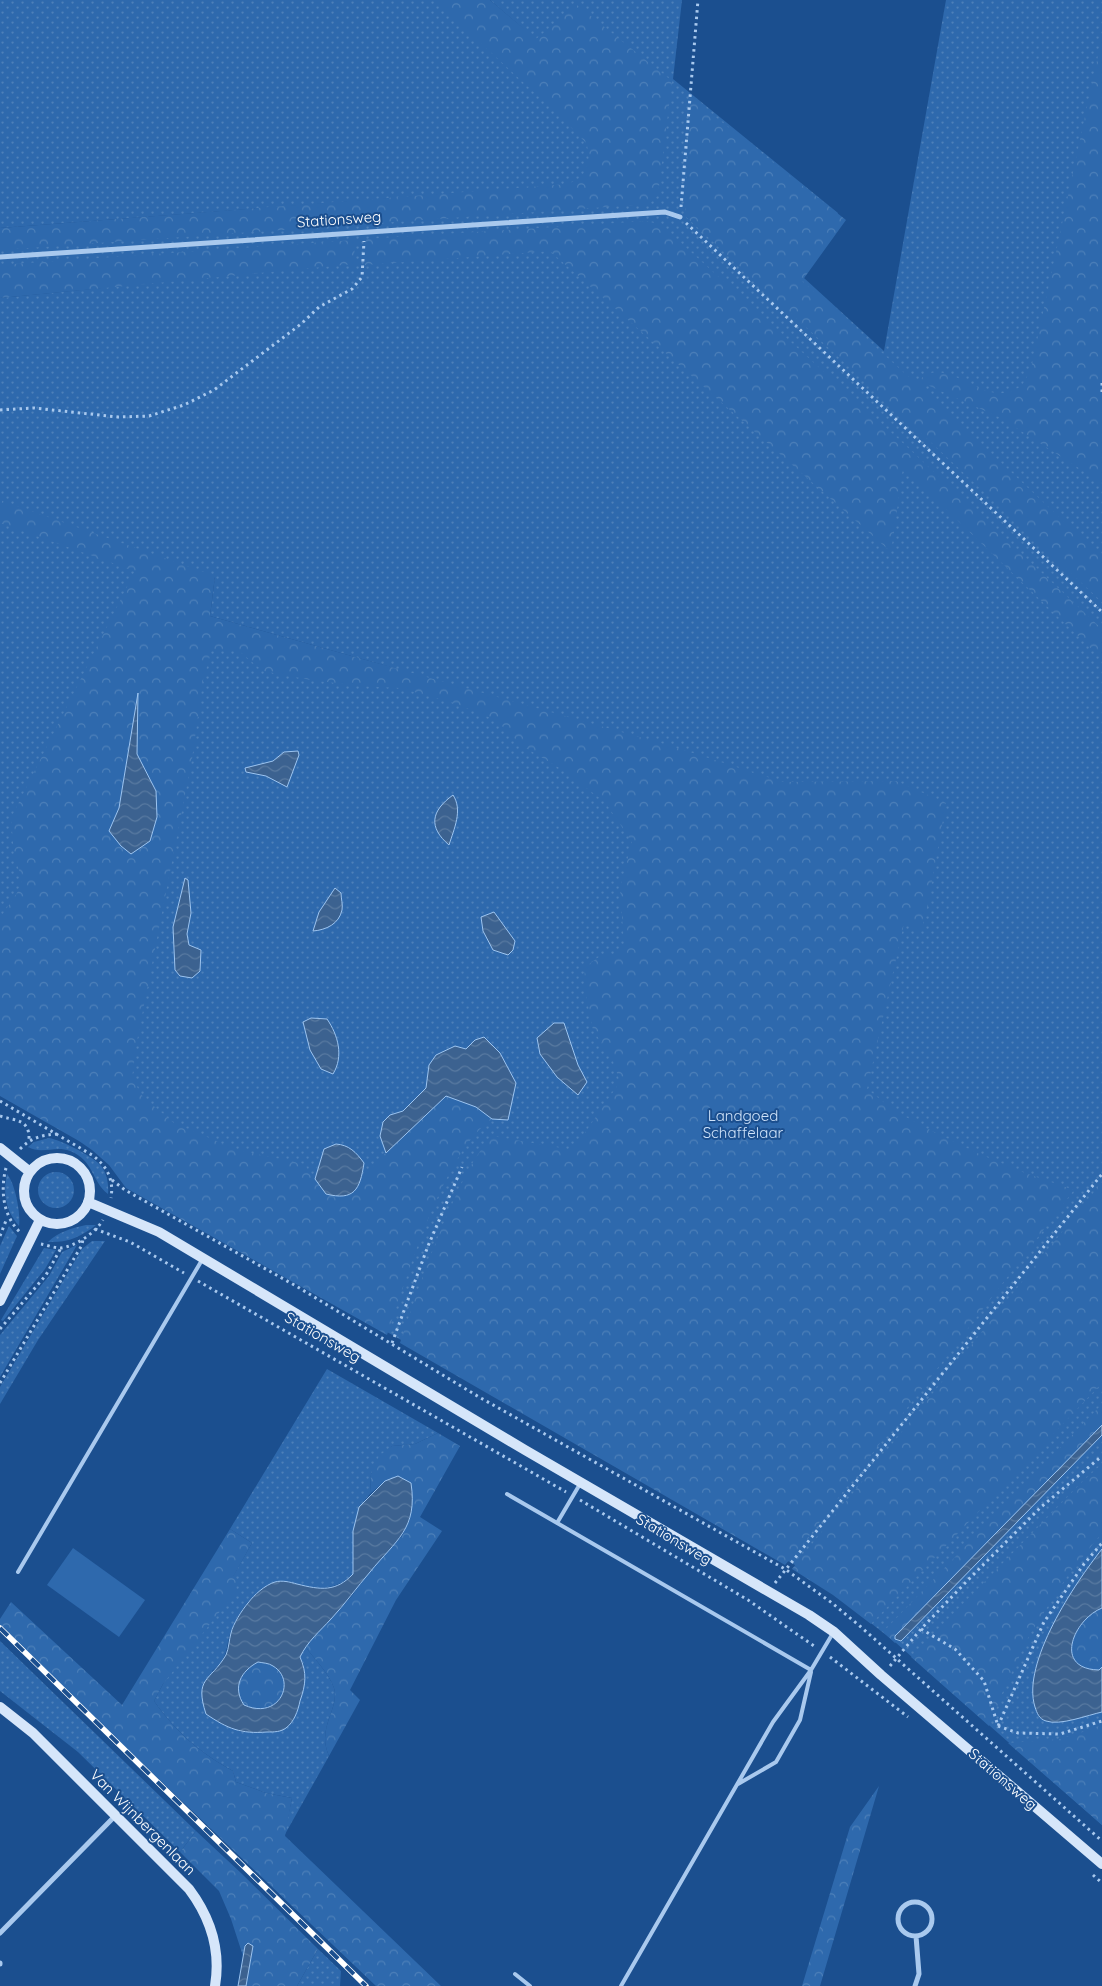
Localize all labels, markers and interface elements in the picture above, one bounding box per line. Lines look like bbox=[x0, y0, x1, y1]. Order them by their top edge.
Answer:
street label: Stationsweg bbox=[296, 207, 382, 231]
park label: Landgoed Schaffelaar bbox=[703, 1106, 784, 1142]
street label: Stationsweg bbox=[282, 1308, 364, 1366]
street label: Stationsweg bbox=[633, 1509, 715, 1569]
street label: Stationsweg bbox=[965, 1744, 1041, 1814]
street label: Van Wijnbergenlaan bbox=[86, 1765, 200, 1879]

